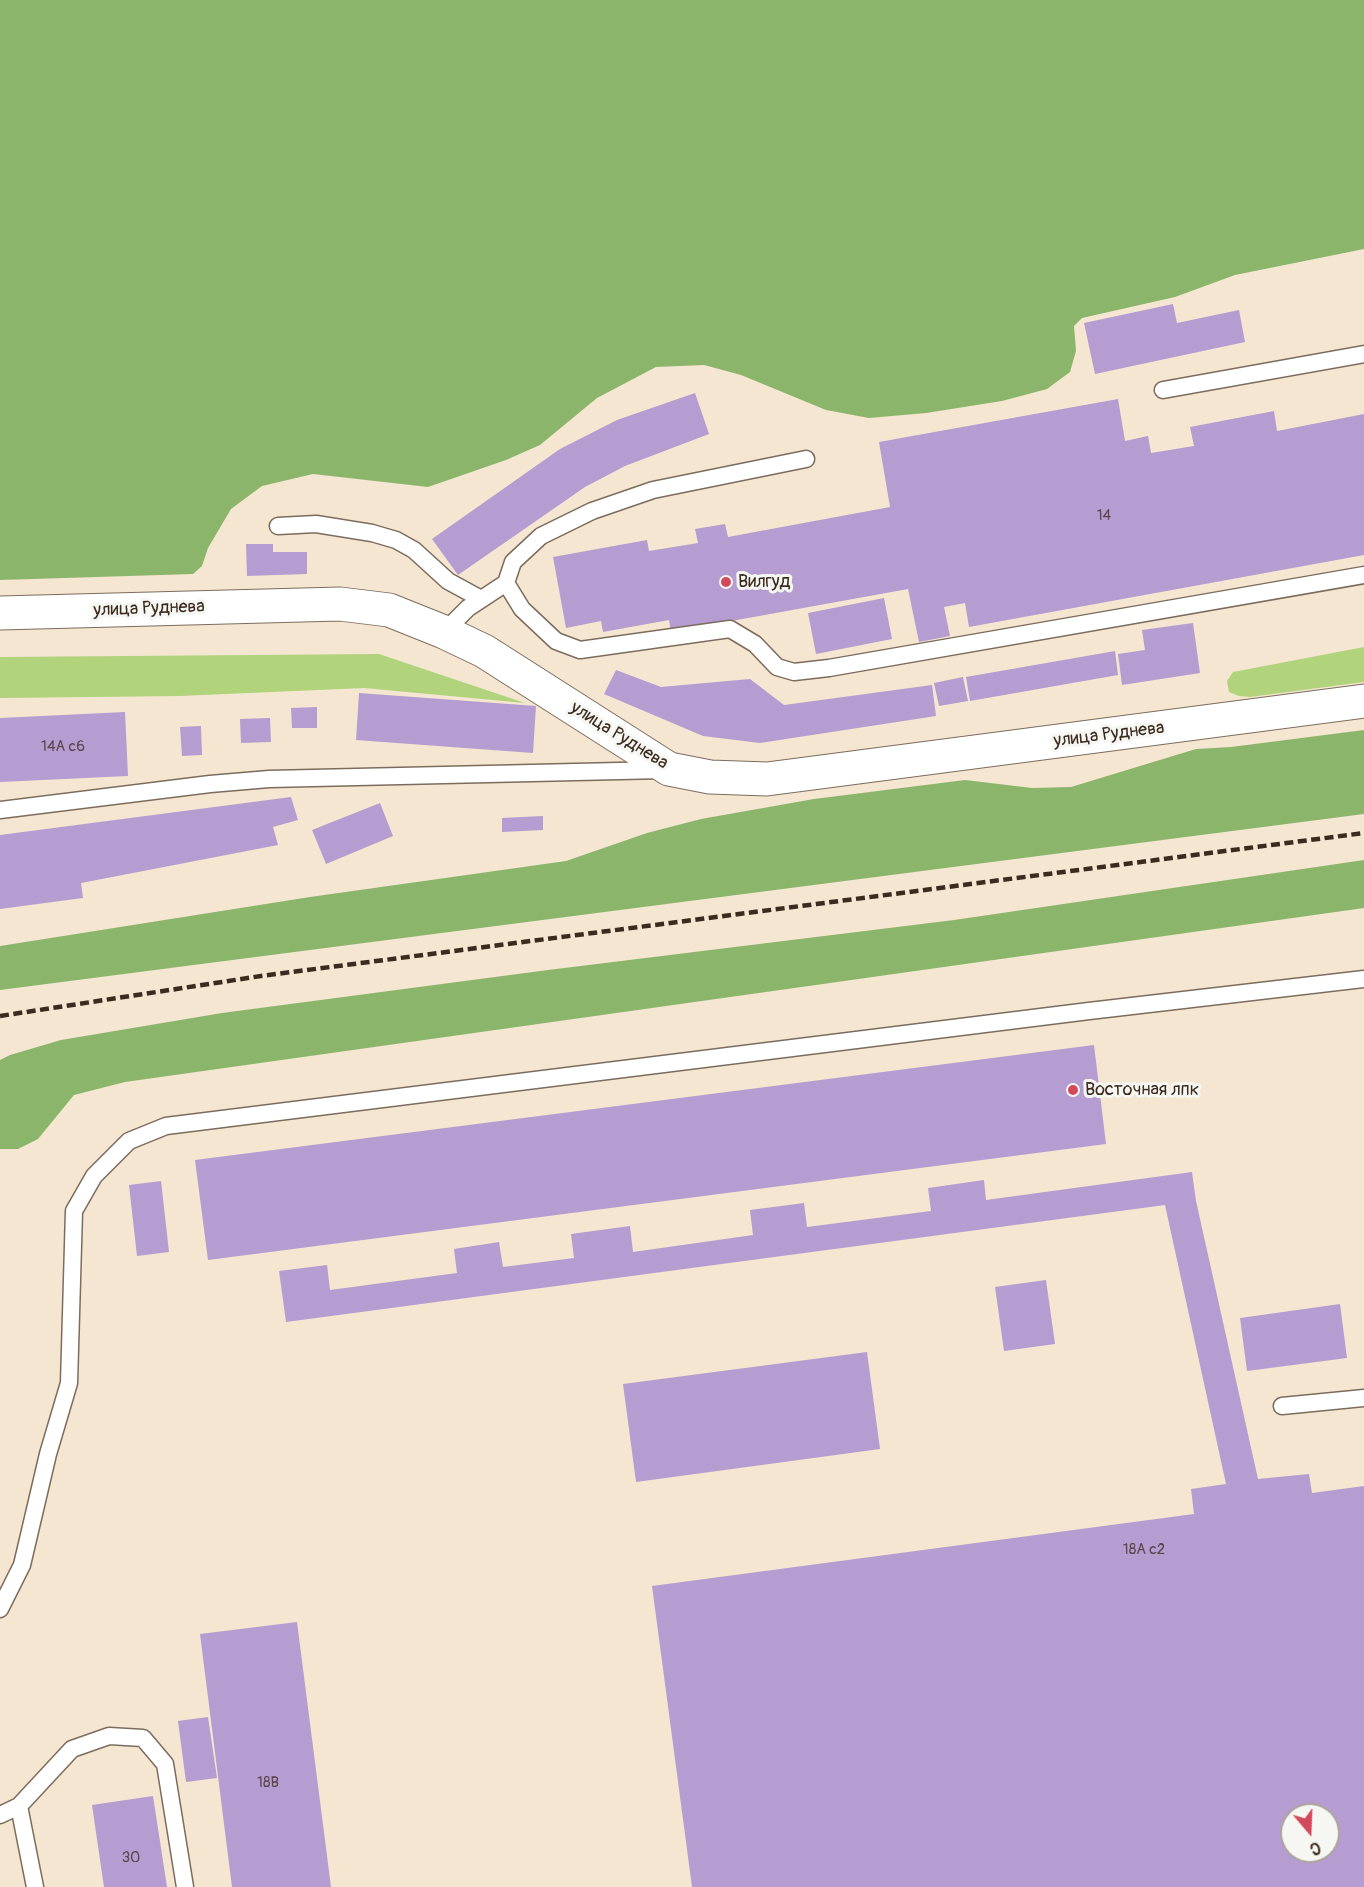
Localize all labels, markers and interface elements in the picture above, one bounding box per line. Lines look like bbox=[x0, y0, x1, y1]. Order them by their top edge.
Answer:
house number: 14 bbox=[1097, 507, 1111, 525]
place label: Вилгуд bbox=[738, 571, 790, 593]
marker: Вилгуд bbox=[719, 575, 733, 589]
street label: улица Руднева bbox=[93, 596, 205, 622]
street label: улица Руднева bbox=[566, 697, 672, 775]
street label: улица Руднева bbox=[1052, 718, 1166, 752]
house number: 14А с6 bbox=[41, 738, 85, 756]
place label: Восточная лпк bbox=[1085, 1079, 1199, 1101]
marker: Восточная лпк bbox=[1066, 1083, 1080, 1097]
house number: 18А с2 bbox=[1123, 1541, 1165, 1559]
house number: 18В bbox=[257, 1774, 279, 1792]
north arrow bbox=[1280, 1803, 1340, 1863]
text: С bbox=[1307, 1837, 1323, 1859]
house number: 30 bbox=[122, 1849, 140, 1867]

